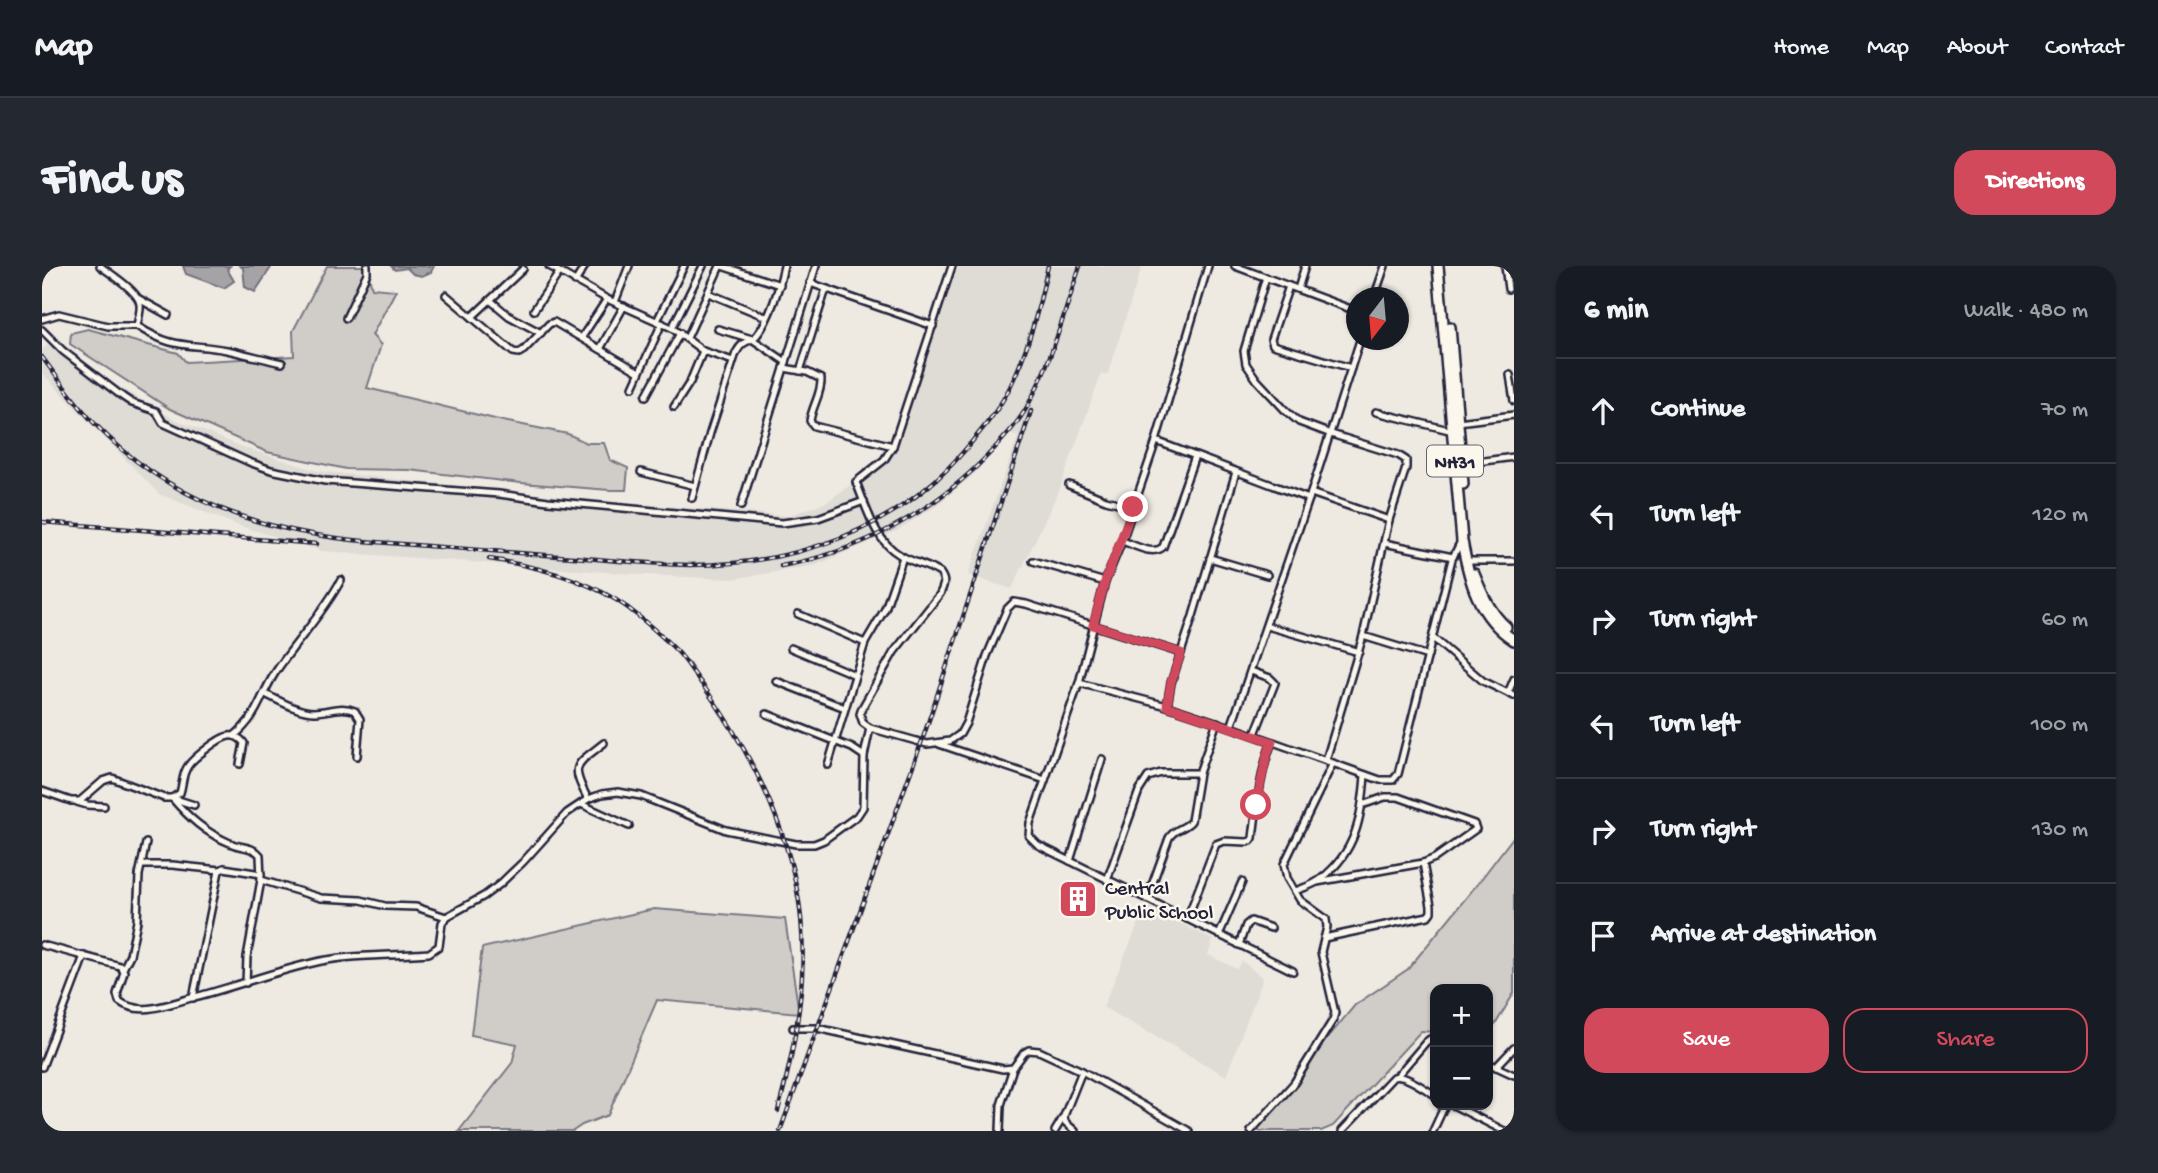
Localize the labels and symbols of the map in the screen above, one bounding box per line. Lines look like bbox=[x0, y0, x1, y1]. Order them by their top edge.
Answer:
north arrow bbox=[1346, 287, 1409, 350]
road number: NH31 bbox=[1427, 446, 1483, 476]
route end bbox=[1117, 491, 1148, 522]
route start bbox=[1240, 789, 1271, 820]
building icon: Central Public School bbox=[1057, 878, 1099, 920]
place label: Central Public School bbox=[1104, 878, 1213, 927]

